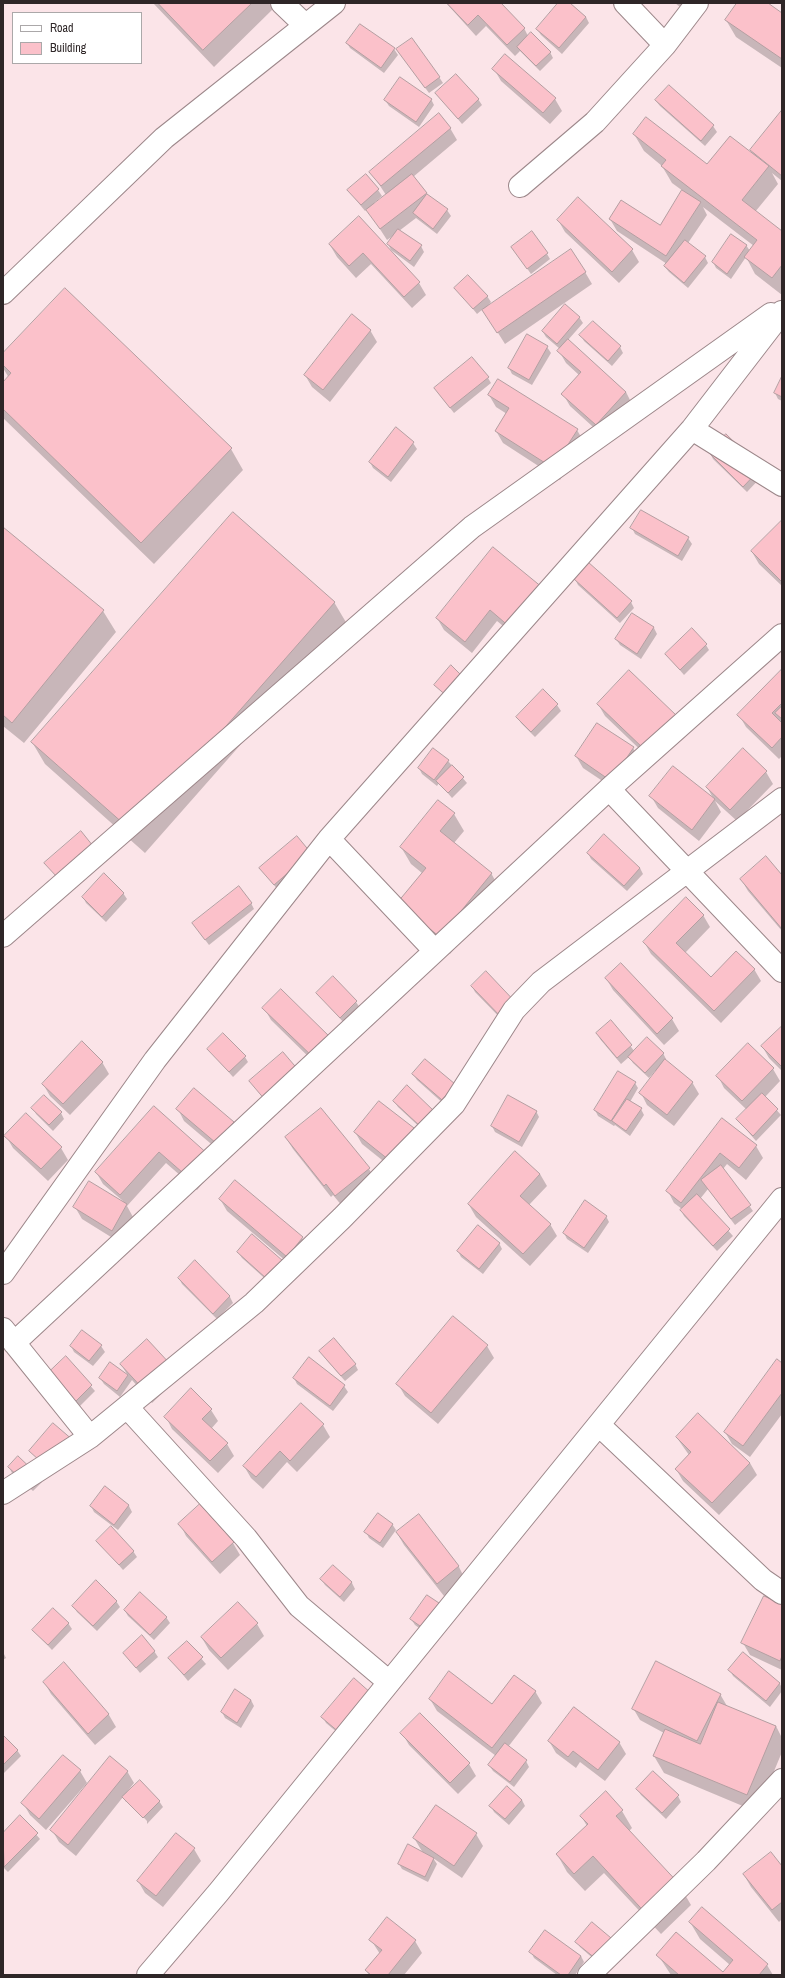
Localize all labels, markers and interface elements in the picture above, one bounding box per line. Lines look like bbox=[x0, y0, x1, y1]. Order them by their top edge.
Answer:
legend bbox=[12, 12, 142, 64]
text: Road bbox=[50, 20, 74, 36]
text: Building bbox=[50, 40, 86, 56]

